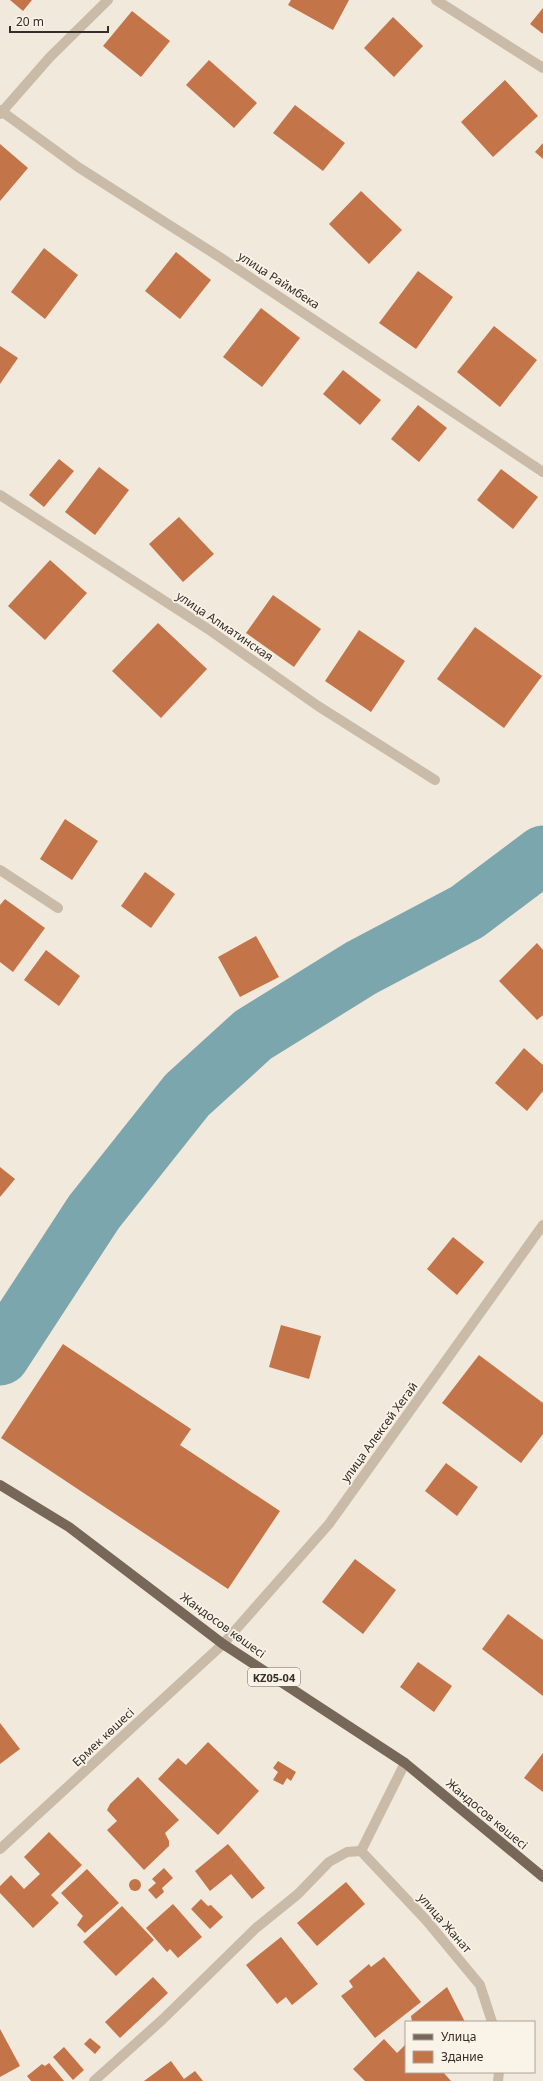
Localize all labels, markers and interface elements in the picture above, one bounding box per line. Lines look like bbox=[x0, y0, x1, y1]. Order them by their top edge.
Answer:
scale bar bbox=[10, 8, 108, 34]
text: 20 m bbox=[16, 13, 44, 30]
street label: улица Раймбека bbox=[235, 247, 323, 313]
street label: улица Алматинская bbox=[173, 587, 277, 665]
street label: улица Алексей Хегай bbox=[337, 1378, 421, 1486]
street label: Жандосов көшесі bbox=[177, 1588, 269, 1662]
road number: KZ05-04 bbox=[248, 1668, 300, 1686]
street label: Ермек көшесі bbox=[68, 1704, 138, 1770]
street label: Жандосов көшесі bbox=[443, 1775, 531, 1853]
street label: улица Жанат bbox=[414, 1889, 476, 1957]
legend bbox=[405, 2021, 535, 2073]
text: Улица bbox=[441, 2028, 476, 2045]
text: Здание bbox=[441, 2048, 484, 2065]

